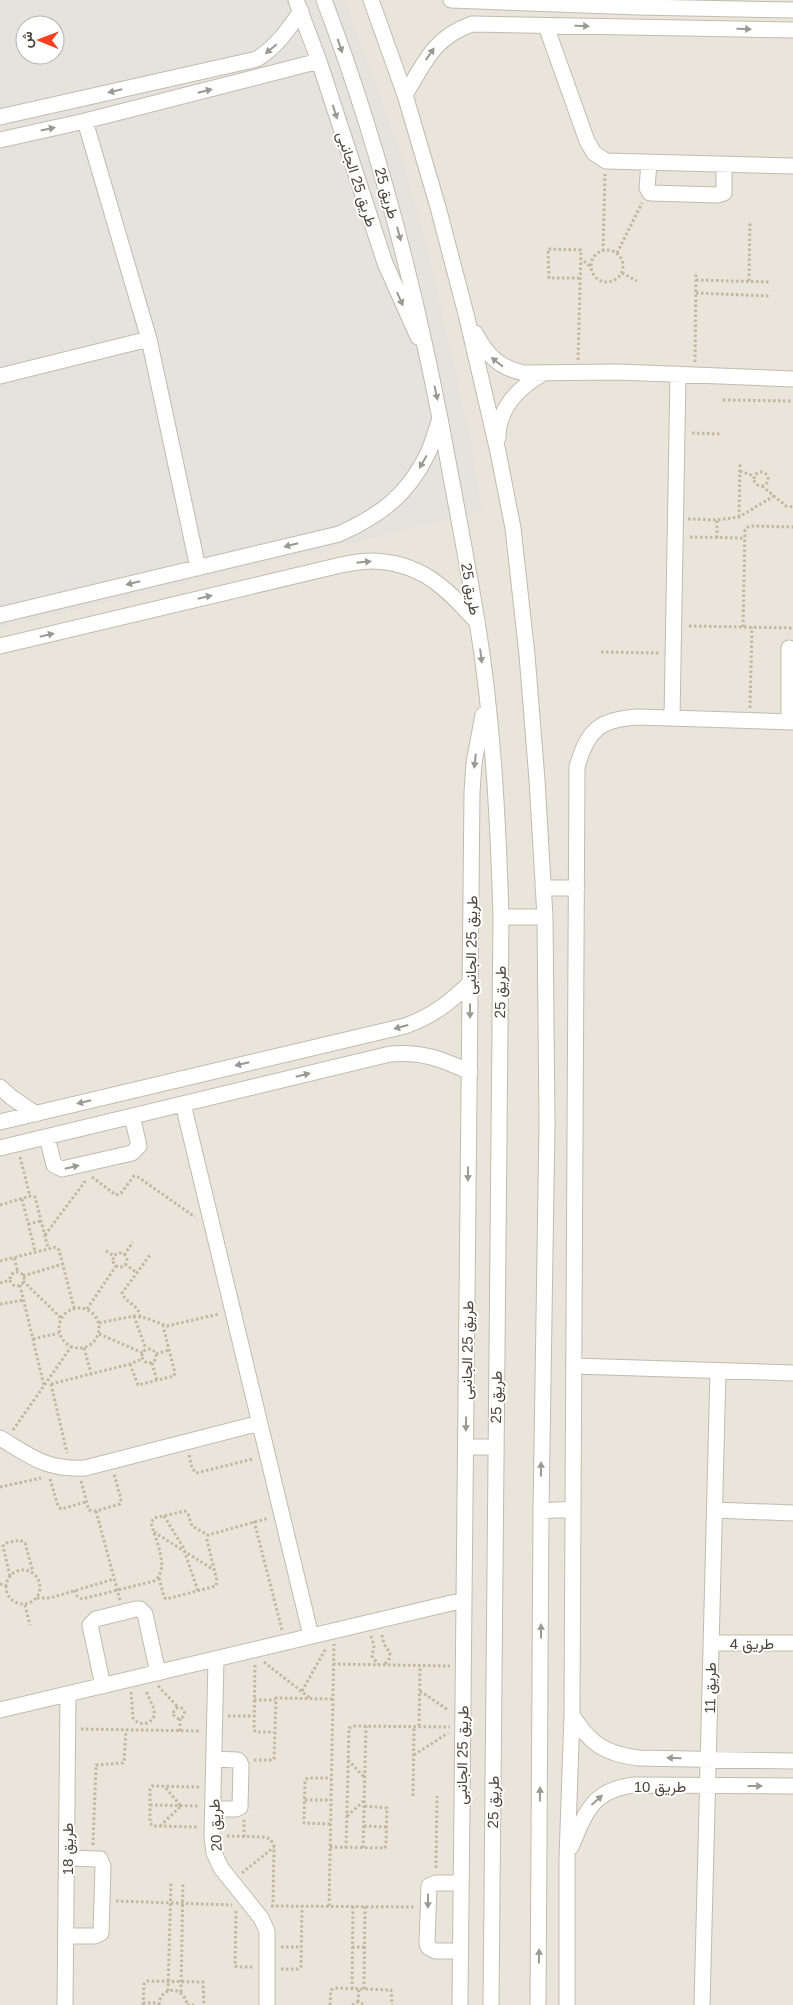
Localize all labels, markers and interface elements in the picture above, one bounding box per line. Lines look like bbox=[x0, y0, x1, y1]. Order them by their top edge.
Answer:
north arrow bbox=[15, 15, 65, 65]
one-way arrow bbox=[574, 22, 590, 30]
one-way arrow bbox=[736, 25, 752, 33]
text: ش bbox=[19, 31, 36, 48]
one-way arrow bbox=[336, 39, 344, 54]
one-way arrow bbox=[264, 43, 277, 54]
one-way arrow bbox=[425, 47, 435, 61]
one-way arrow bbox=[198, 86, 213, 94]
one-way arrow bbox=[108, 87, 123, 95]
one-way arrow bbox=[332, 105, 339, 120]
one-way arrow bbox=[40, 125, 56, 133]
street label: طريق 25 الجانبى bbox=[332, 129, 381, 230]
street label: طريق 25 bbox=[370, 165, 402, 221]
one-way arrow bbox=[395, 227, 403, 242]
one-way arrow bbox=[396, 292, 404, 306]
one-way arrow bbox=[491, 356, 504, 367]
one-way arrow bbox=[432, 385, 440, 401]
one-way arrow bbox=[419, 455, 428, 468]
one-way arrow bbox=[284, 541, 299, 549]
one-way arrow bbox=[356, 558, 372, 566]
street label: طريق 25 bbox=[456, 562, 484, 617]
one-way arrow bbox=[126, 579, 141, 587]
one-way arrow bbox=[198, 593, 213, 601]
one-way arrow bbox=[40, 631, 55, 639]
one-way arrow bbox=[477, 648, 485, 664]
one-way arrow bbox=[471, 754, 479, 770]
street label: طريق 25 الجانبى bbox=[462, 895, 482, 995]
street label: طريق 25 bbox=[491, 965, 511, 1019]
one-way arrow bbox=[466, 1003, 474, 1019]
one-way arrow bbox=[393, 1023, 408, 1031]
one-way arrow bbox=[235, 1060, 250, 1068]
one-way arrow bbox=[295, 1071, 310, 1079]
one-way arrow bbox=[77, 1098, 92, 1106]
one-way arrow bbox=[64, 1163, 79, 1171]
one-way arrow bbox=[464, 1166, 472, 1182]
street label: طريق 25 الجانبى bbox=[458, 1300, 478, 1400]
street label: طريق 25 bbox=[487, 1370, 507, 1424]
one-way arrow bbox=[462, 1416, 470, 1432]
one-way arrow bbox=[538, 1461, 546, 1477]
one-way arrow bbox=[537, 1623, 545, 1639]
street label: طريق 4 bbox=[730, 1635, 774, 1654]
street label: طريق 11 bbox=[701, 1662, 721, 1714]
street label: طريق 25 الجانبى bbox=[453, 1705, 473, 1805]
one-way arrow bbox=[666, 1754, 682, 1762]
street label: طريق 25 bbox=[484, 1775, 504, 1829]
street label: طريق 10 bbox=[634, 1778, 687, 1797]
one-way arrow bbox=[747, 1782, 763, 1790]
one-way arrow bbox=[536, 1786, 544, 1802]
one-way arrow bbox=[590, 1794, 603, 1805]
street label: طريق 20 bbox=[205, 1798, 227, 1852]
street label: طريق 18 bbox=[59, 1822, 78, 1875]
one-way arrow bbox=[424, 1894, 432, 1910]
one-way arrow bbox=[535, 1948, 543, 1964]

